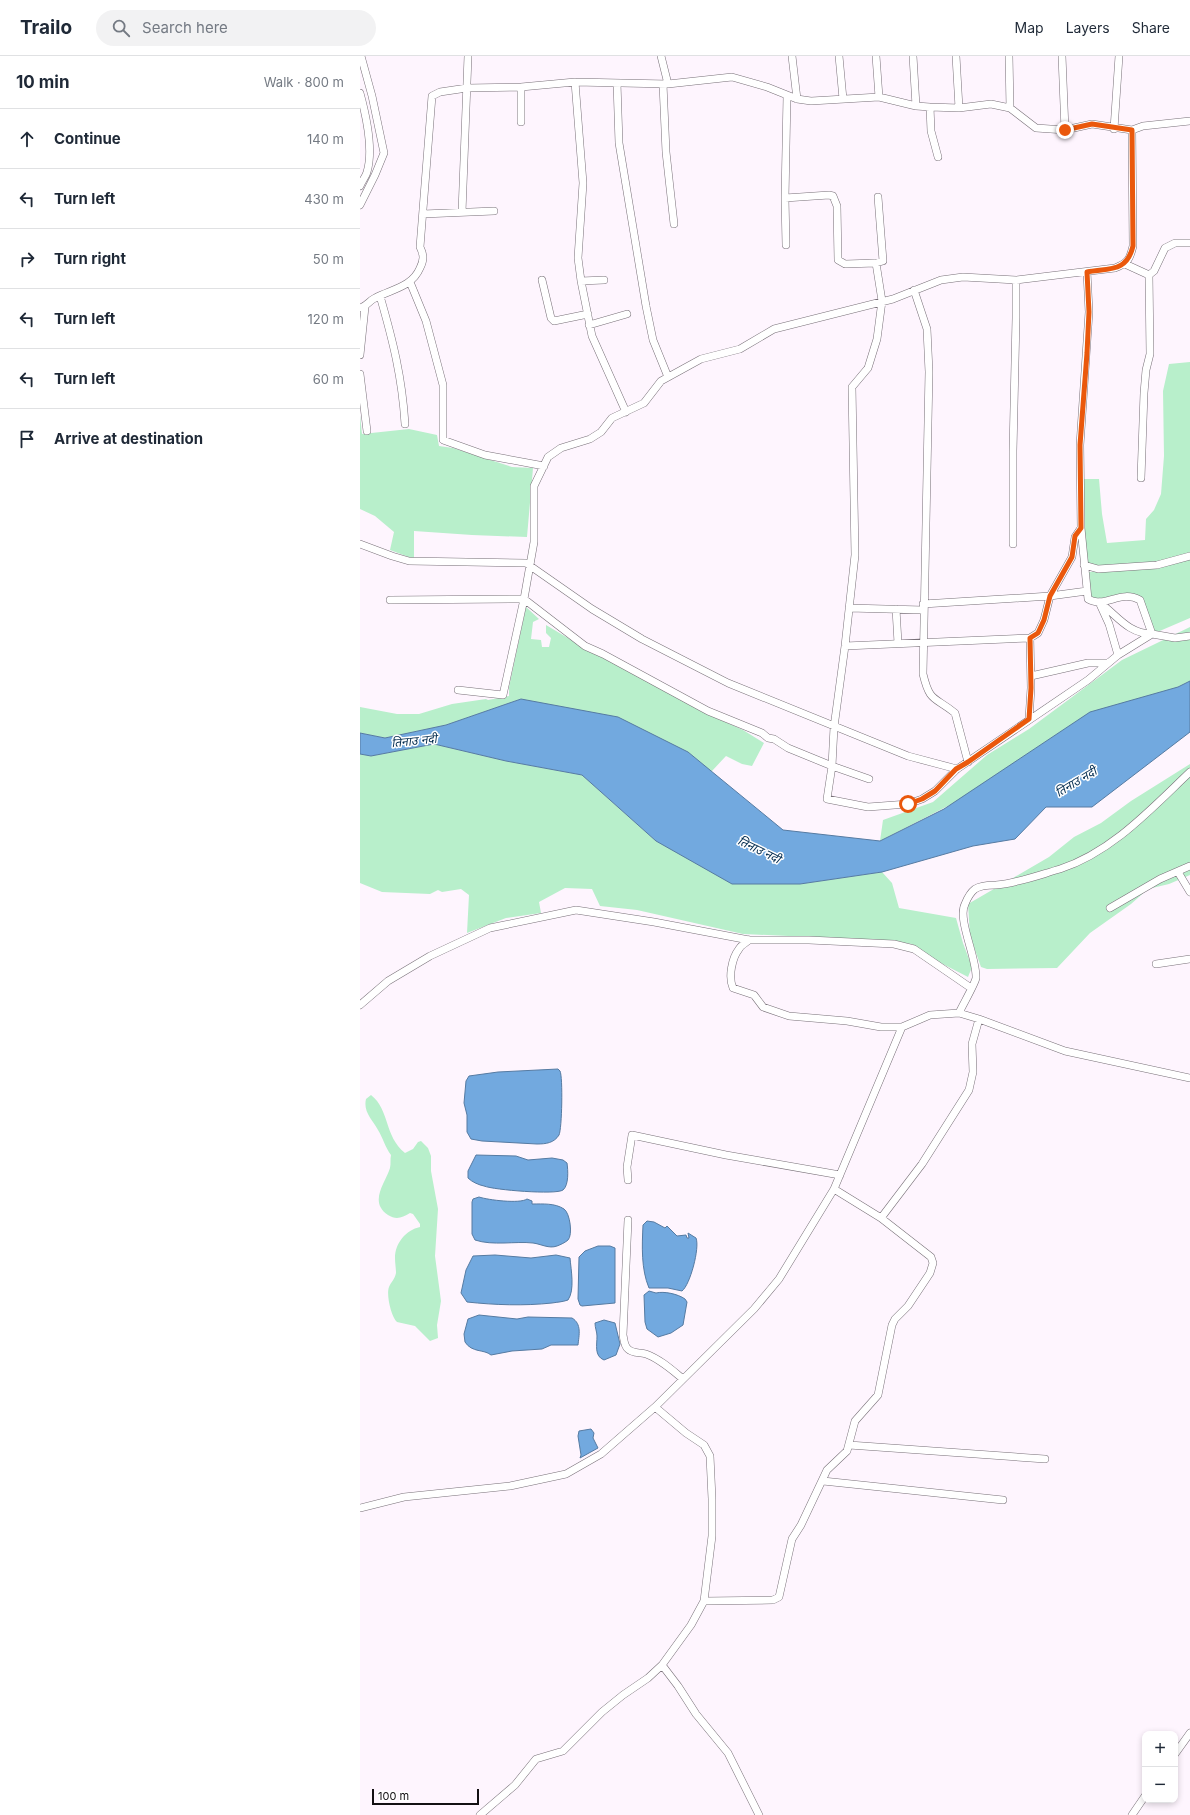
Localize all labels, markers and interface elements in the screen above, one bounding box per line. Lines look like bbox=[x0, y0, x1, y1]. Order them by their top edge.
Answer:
search box bbox=[96, 10, 376, 46]
text: Trailo bbox=[20, 16, 72, 39]
icon: search bbox=[110, 17, 132, 39]
text: Search here bbox=[142, 18, 228, 37]
text: Map bbox=[1015, 19, 1044, 36]
text: Layers bbox=[1066, 19, 1110, 36]
text: Share bbox=[1132, 19, 1170, 36]
text: 10 min bbox=[16, 72, 70, 92]
text: Walk · 800 m bbox=[264, 74, 344, 90]
route end bbox=[1056, 121, 1074, 139]
icon: ahead bbox=[16, 128, 38, 150]
text: Continue bbox=[54, 129, 121, 148]
text: 140 m bbox=[307, 131, 344, 147]
icon: left bbox=[16, 188, 38, 210]
text: Turn left bbox=[54, 189, 115, 208]
text: 430 m bbox=[304, 191, 344, 207]
icon: right bbox=[16, 248, 38, 270]
text: Turn right bbox=[54, 249, 126, 268]
text: 50 m bbox=[313, 251, 344, 267]
icon: left bbox=[16, 308, 38, 330]
text: Turn left bbox=[54, 309, 115, 328]
text: 120 m bbox=[308, 311, 344, 327]
icon: left bbox=[16, 368, 38, 390]
text: Turn left bbox=[54, 369, 115, 388]
text: 60 m bbox=[313, 371, 344, 387]
icon: arrive bbox=[16, 428, 38, 450]
text: Arrive at destination bbox=[54, 429, 203, 448]
water label: तिनाउ नदी bbox=[390, 730, 440, 750]
water label: तिनाउ नदी bbox=[1052, 762, 1102, 800]
route start bbox=[899, 795, 917, 813]
water label: तिनाउ नदी bbox=[735, 833, 786, 868]
map controls bbox=[1142, 1731, 1178, 1803]
button: + bbox=[1142, 1731, 1178, 1767]
button: − bbox=[1142, 1767, 1178, 1803]
scale bar bbox=[372, 1787, 479, 1806]
text: 100 m bbox=[378, 1789, 409, 1803]

